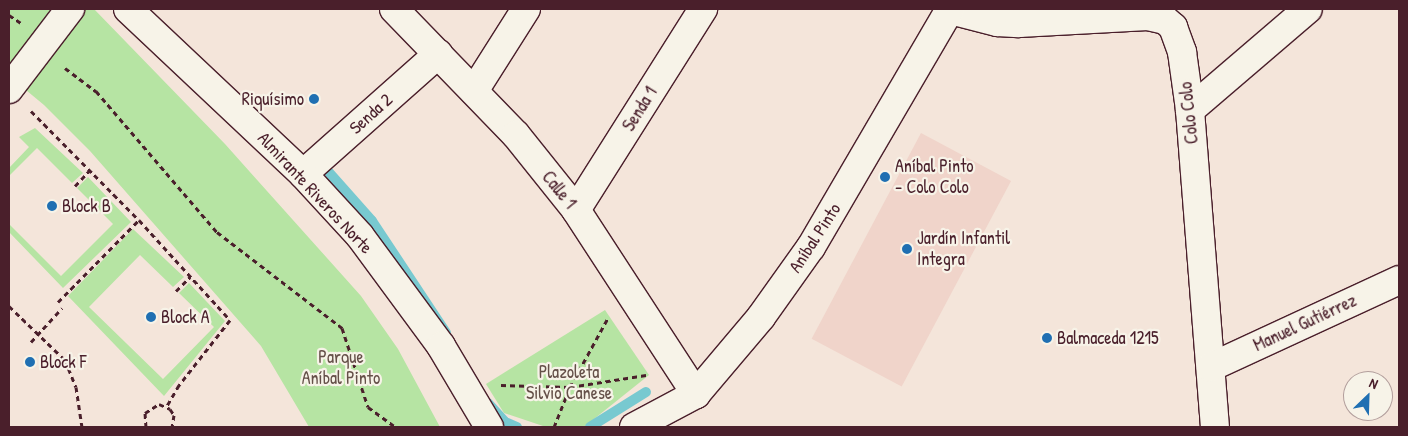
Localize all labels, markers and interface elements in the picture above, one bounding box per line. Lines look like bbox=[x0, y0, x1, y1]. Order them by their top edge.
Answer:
street label: Colo Colo bbox=[1175, 81, 1203, 145]
street label: Senda 1 bbox=[618, 83, 662, 135]
place label: Riquísimo bbox=[242, 88, 304, 110]
street label: Senda 2 bbox=[345, 89, 397, 139]
marker: Riquísimo bbox=[308, 93, 320, 105]
street label: Almirante Riveros Norte bbox=[253, 128, 377, 258]
place label: Aníbal Pinto - Colo Colo bbox=[895, 156, 974, 198]
street label: Calle 1 bbox=[537, 167, 581, 213]
marker: Aníbal Pinto - Colo Colo bbox=[879, 171, 891, 183]
place label: Block B bbox=[62, 195, 111, 217]
street label: Aníbal Pinto bbox=[785, 199, 845, 277]
marker: Block B bbox=[46, 200, 58, 212]
place label: Jardín Infantil Integra bbox=[917, 228, 1010, 270]
marker: Jardín Infantil Integra bbox=[901, 243, 913, 255]
street label: Manuel Gutiérrez bbox=[1250, 290, 1360, 356]
place label: Block A bbox=[161, 306, 210, 328]
marker: Block A bbox=[145, 311, 157, 323]
place label: Balmaceda 1215 bbox=[1057, 327, 1159, 349]
marker: Balmaceda 1215 bbox=[1041, 332, 1053, 344]
park label: Parque Aníbal Pinto bbox=[302, 347, 380, 389]
place label: Block F bbox=[40, 351, 87, 373]
marker: Block F bbox=[24, 356, 36, 368]
park label: Plazoleta Silvio Canese bbox=[526, 362, 612, 404]
north arrow bbox=[1343, 371, 1393, 421]
text: N bbox=[1367, 373, 1381, 393]

